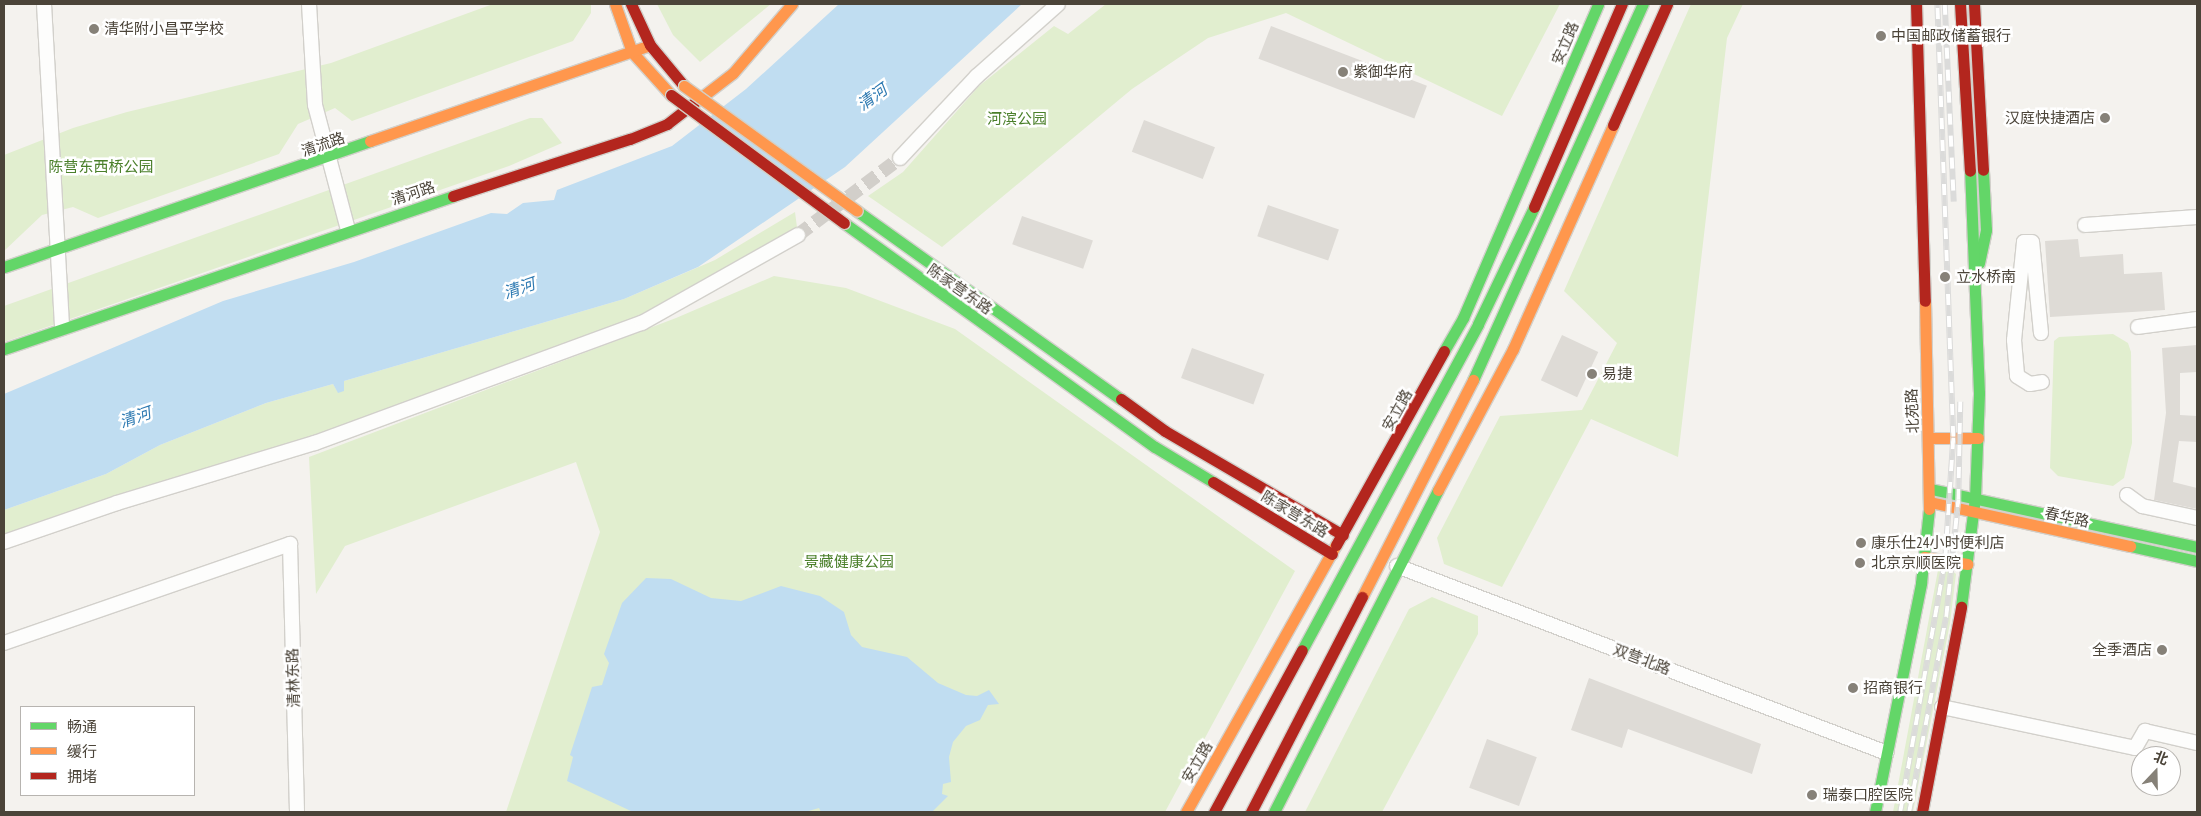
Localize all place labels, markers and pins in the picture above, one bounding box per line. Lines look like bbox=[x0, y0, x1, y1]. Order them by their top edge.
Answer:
place label: 清华附小昌平学校 bbox=[104, 20, 224, 38]
marker: 清华附小昌平学校 bbox=[88, 23, 100, 35]
place label: 中国邮政储蓄银行 bbox=[1891, 27, 2011, 45]
marker: 中国邮政储蓄银行 bbox=[1875, 30, 1887, 42]
place label: 紫御华府 bbox=[1353, 63, 1413, 81]
marker: 紫御华府 bbox=[1337, 66, 1349, 78]
place label: 汉庭快捷酒店 bbox=[2005, 109, 2095, 127]
marker: 汉庭快捷酒店 bbox=[2099, 112, 2111, 124]
place label: 立水桥南 bbox=[1956, 268, 2016, 286]
marker: 立水桥南 bbox=[1938, 270, 1952, 284]
place label: 易捷 bbox=[1602, 365, 1632, 383]
marker: 易捷 bbox=[1586, 368, 1598, 380]
place label: 康乐仕24小时便利店 bbox=[1871, 534, 2004, 552]
marker: 康乐仕24小时便利店 bbox=[1855, 537, 1867, 549]
place label: 北京京顺医院 bbox=[1871, 554, 1961, 572]
marker: 北京京顺医院 bbox=[1853, 556, 1867, 570]
place label: 全季酒店 bbox=[2092, 641, 2152, 659]
marker: 全季酒店 bbox=[2156, 644, 2168, 656]
place label: 招商银行 bbox=[1863, 679, 1923, 697]
marker: 招商银行 bbox=[1847, 682, 1859, 694]
place label: 瑞泰口腔医院 bbox=[1823, 786, 1913, 804]
marker: 瑞泰口腔医院 bbox=[1805, 788, 1819, 802]

